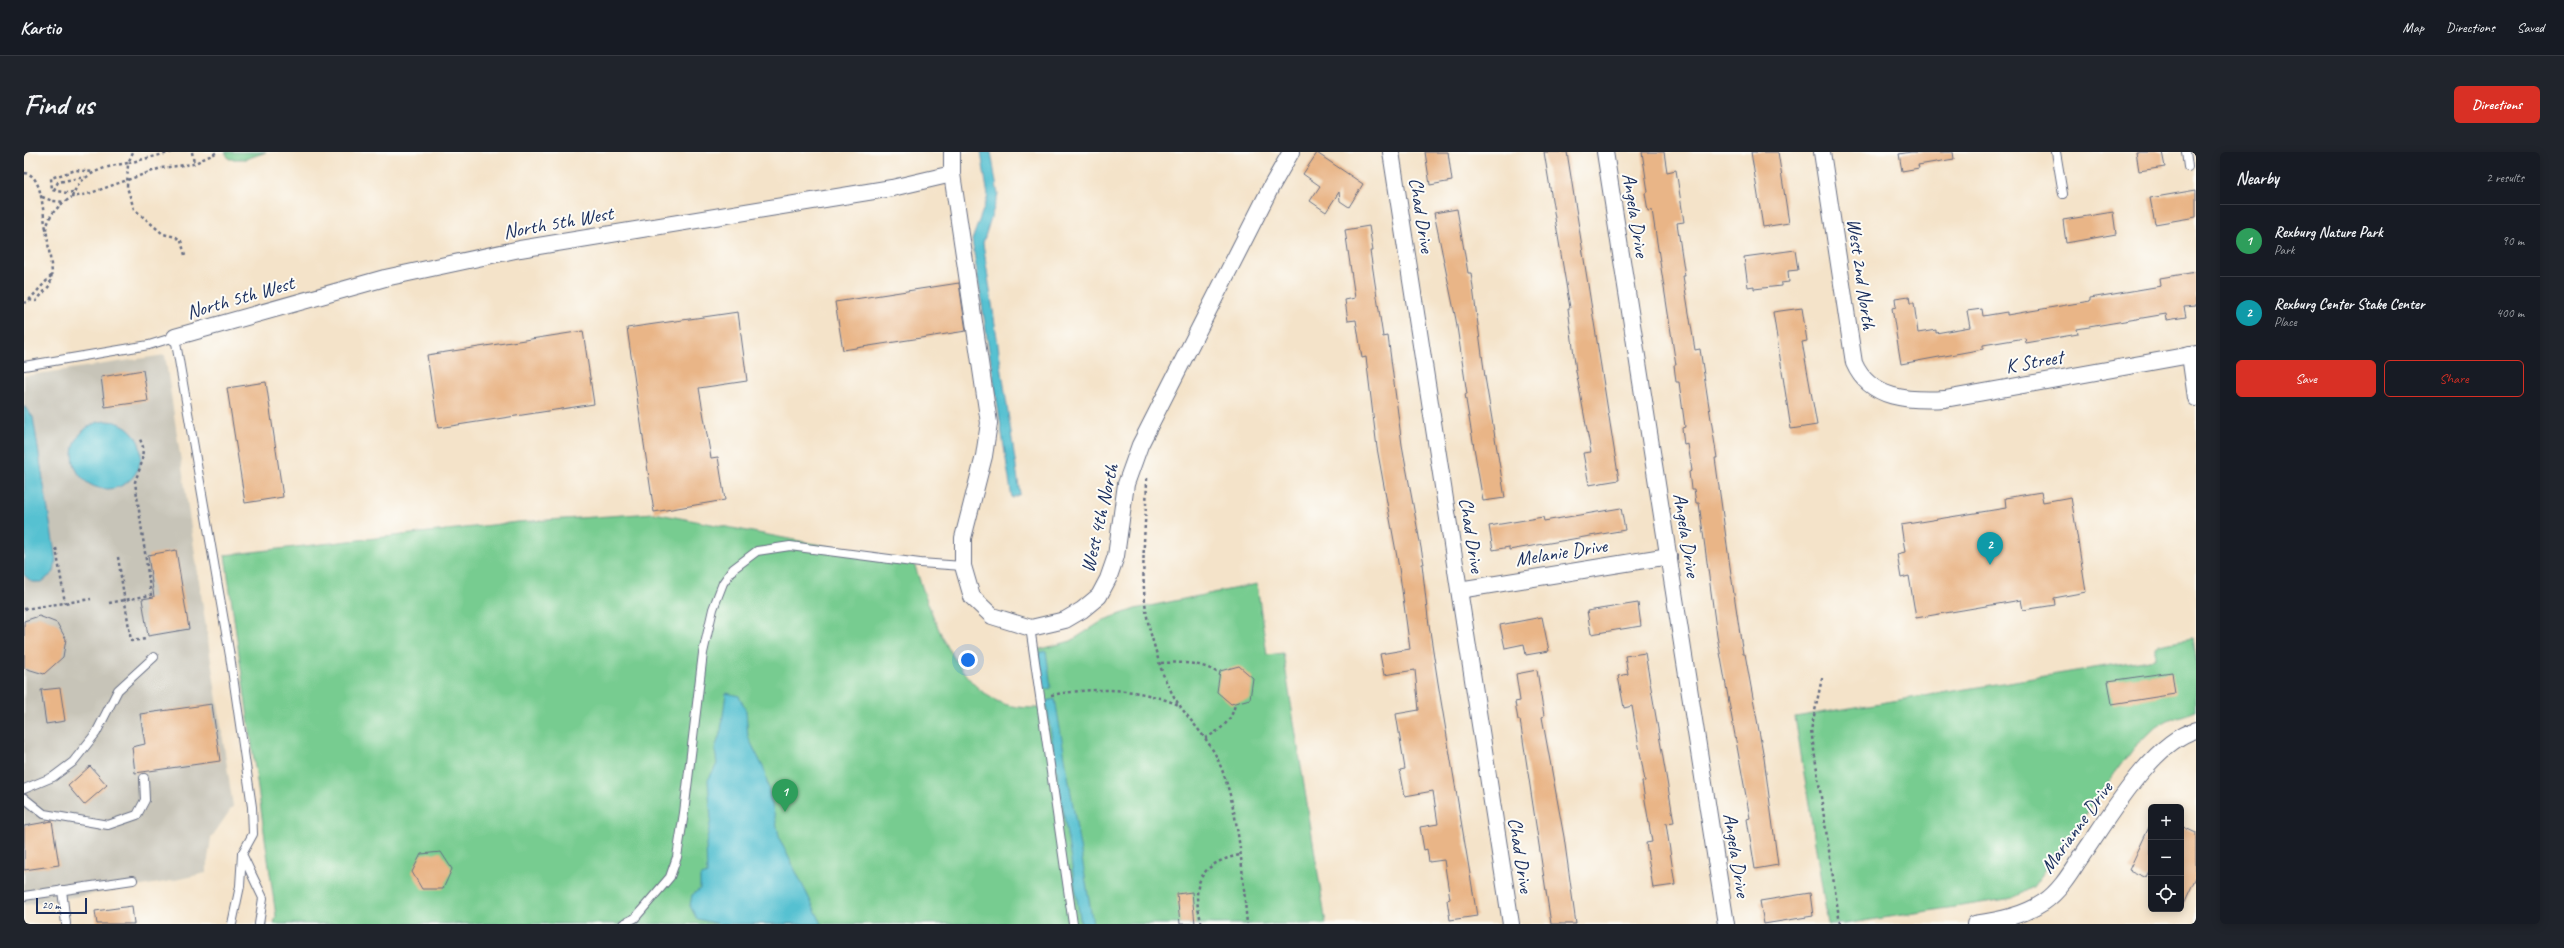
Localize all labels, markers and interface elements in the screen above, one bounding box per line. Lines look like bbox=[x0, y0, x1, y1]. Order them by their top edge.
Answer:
text: Kartio bbox=[20, 16, 61, 40]
text: Map bbox=[2403, 19, 2424, 36]
text: Directions bbox=[2446, 19, 2495, 36]
text: Saved bbox=[2517, 19, 2544, 36]
button: Directions bbox=[2454, 86, 2540, 123]
text: Find us bbox=[24, 87, 94, 122]
text: Nearby bbox=[2236, 168, 2279, 189]
text: 2 results bbox=[2486, 170, 2524, 186]
street label: Angela Drive bbox=[1617, 171, 1655, 260]
street label: Chad Drive bbox=[1403, 176, 1440, 256]
street label: North 5th West bbox=[501, 200, 617, 244]
street label: West 2nd North bbox=[1841, 217, 1882, 332]
text: Rexburg Nature Park bbox=[2274, 223, 2383, 242]
text: 1 bbox=[2246, 233, 2252, 249]
text: 90 m bbox=[2502, 233, 2524, 249]
text: Park bbox=[2274, 242, 2295, 258]
street label: North 5th West bbox=[183, 270, 299, 325]
text: Rexburg Center Stake Center bbox=[2274, 295, 2424, 314]
text: 2 bbox=[2246, 305, 2252, 321]
text: 400 m bbox=[2496, 305, 2524, 321]
text: Place bbox=[2274, 314, 2297, 330]
street label: K Street bbox=[2003, 344, 2068, 379]
button: Save bbox=[2236, 360, 2376, 397]
button: Share bbox=[2384, 360, 2524, 397]
street label: West 4th North bbox=[1075, 460, 1124, 575]
street label: Angela Drive bbox=[1668, 491, 1706, 580]
street label: Chad Drive bbox=[1453, 496, 1490, 576]
pin: 2 bbox=[1977, 532, 2003, 565]
street label: Melanie Drive bbox=[1514, 533, 1610, 572]
your location bbox=[958, 650, 978, 670]
street label: Marianne Drive bbox=[2035, 775, 2119, 878]
pin: 1 bbox=[772, 779, 798, 812]
map controls bbox=[2148, 804, 2184, 912]
button: + bbox=[2148, 804, 2184, 840]
street label: Angela Drive bbox=[1718, 811, 1756, 900]
street label: Chad Drive bbox=[1502, 816, 1539, 896]
button: − bbox=[2148, 840, 2184, 876]
button: locate bbox=[2148, 876, 2184, 912]
scale bar bbox=[36, 896, 87, 915]
text: 20 m bbox=[42, 898, 61, 912]

